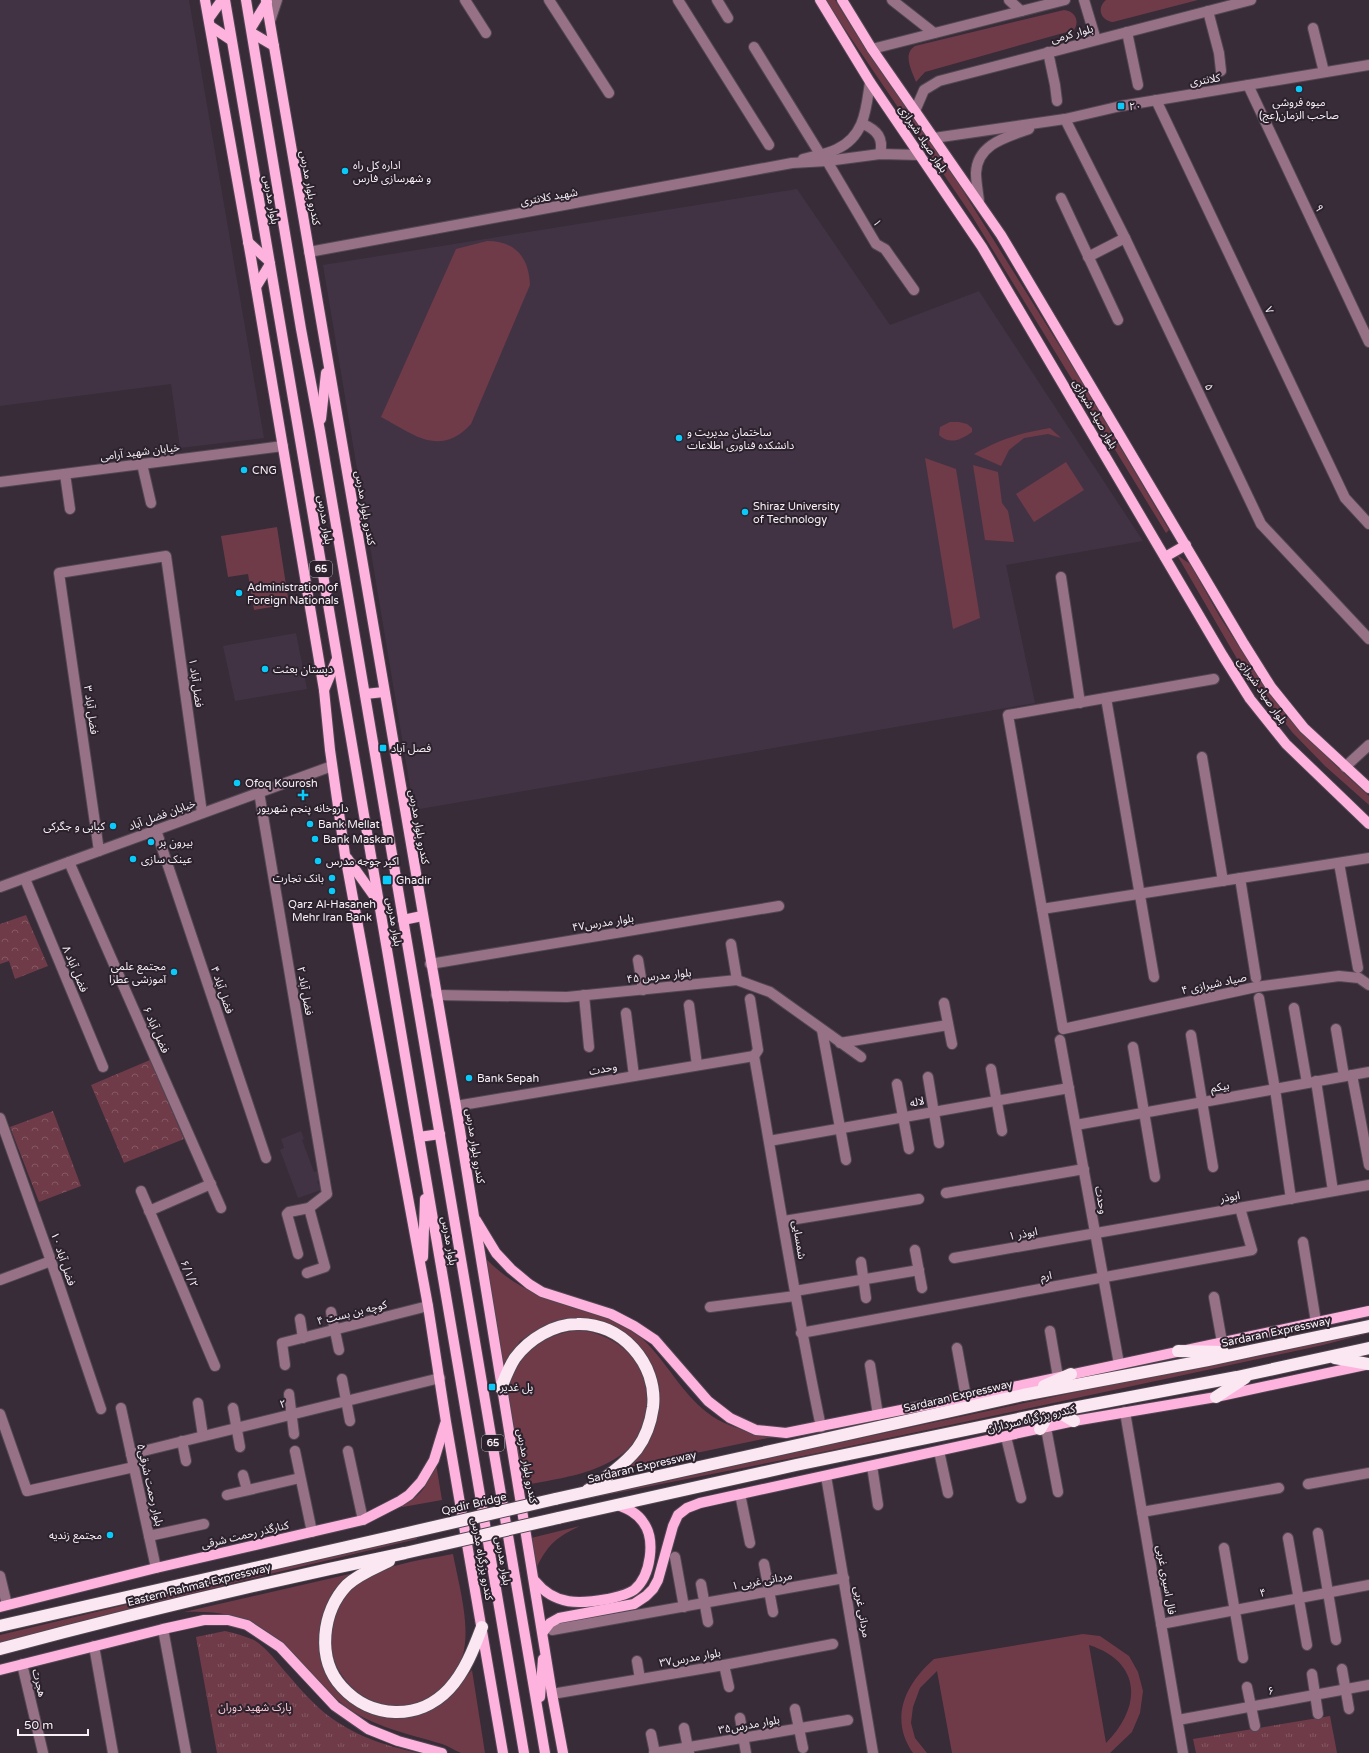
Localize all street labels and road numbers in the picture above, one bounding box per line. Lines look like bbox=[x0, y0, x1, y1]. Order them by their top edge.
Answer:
street label: بلوار کرمی bbox=[1049, 22, 1095, 46]
street label: کلانتری bbox=[1189, 71, 1222, 89]
street label: بلوار صیاد شیرازی bbox=[896, 103, 950, 175]
street label: کندرو بلوار مدرس bbox=[297, 150, 323, 227]
street label: بلوار مدرس bbox=[260, 174, 282, 226]
street label: شهید کلانتری bbox=[519, 186, 579, 208]
street label: ۹ bbox=[1312, 202, 1326, 214]
street label: ۱ bbox=[870, 217, 884, 229]
street label: ۷ bbox=[1262, 304, 1277, 316]
street label: بلوار صیاد شیرازی bbox=[1070, 377, 1120, 451]
street label: ۵ bbox=[1202, 381, 1216, 393]
street label: خیابان شهید آرامی bbox=[99, 441, 181, 463]
street label: کندرو بلوار مدرس bbox=[352, 470, 378, 547]
street label: بلوار مدرس bbox=[315, 494, 335, 546]
road number: 65 bbox=[310, 561, 332, 577]
street label: بلوار صیاد شیرازی bbox=[1234, 655, 1290, 727]
street label: فضل آباد ۱ bbox=[186, 658, 206, 708]
street label: فضل آباد ۳ bbox=[81, 685, 101, 735]
street label: کندرو بلوار مدرس bbox=[406, 789, 432, 866]
street label: خیابان فضل آباد bbox=[127, 797, 198, 833]
street label: بلوار مدرس bbox=[383, 896, 405, 948]
street label: بلوار مدرس۴۷ bbox=[571, 912, 635, 934]
street label: فضل آباد ۸ bbox=[59, 944, 91, 994]
street label: فضل آباد ۴ bbox=[208, 965, 236, 1016]
street label: فضل آباد ۲ bbox=[294, 966, 316, 1017]
street label: ۴۵ بلوار مدرس bbox=[626, 966, 692, 986]
street label: صیاد شیرازی ۴ bbox=[1180, 971, 1248, 997]
street label: فضل آباد ۶ bbox=[140, 1005, 172, 1055]
street label: وحدت bbox=[588, 1060, 618, 1078]
street label: بیکم bbox=[1210, 1079, 1231, 1097]
street label: لاله bbox=[909, 1094, 925, 1110]
street label: کندرو بلوار مدرس bbox=[463, 1108, 487, 1185]
street label: وحدت bbox=[1092, 1185, 1110, 1215]
street label: ابوذر bbox=[1218, 1189, 1241, 1205]
street label: بلوار مدرس bbox=[438, 1215, 460, 1267]
street label: شمسایی bbox=[789, 1220, 809, 1261]
street label: ابوذر ۱ bbox=[1007, 1225, 1039, 1243]
street label: فضل آباد ۱۰ bbox=[48, 1231, 78, 1288]
street label: ۶/۱/۲ bbox=[177, 1258, 201, 1290]
street label: ارم bbox=[1039, 1269, 1053, 1284]
street label: کوچه بن بست ۴ bbox=[316, 1298, 389, 1329]
street label: Sardaran Expressway bbox=[1220, 1314, 1332, 1350]
street label: Sardaran Expressway bbox=[902, 1377, 1014, 1415]
street label: ۲ bbox=[278, 1397, 288, 1411]
street label: کندرو بزرگراه سرداران bbox=[986, 1402, 1077, 1435]
street label: کندرو بلوار مدرس bbox=[514, 1428, 540, 1505]
road number: 65 bbox=[482, 1435, 504, 1451]
street label: ۵بلوار رحمت شرقی bbox=[134, 1442, 166, 1528]
street label: Sardaran Expressway bbox=[586, 1448, 698, 1486]
street label: Qadir Bridge bbox=[440, 1490, 508, 1518]
street label: کندرو بزرگراه مدرس bbox=[468, 1516, 496, 1602]
street label: کنارگذر رحمت شرقی bbox=[200, 1519, 290, 1551]
street label: بلوار مدرس bbox=[492, 1535, 514, 1587]
street label: فال اسیری غربی bbox=[1153, 1544, 1179, 1616]
street label: Eastern Rahmat Expressway bbox=[126, 1561, 272, 1609]
street label: مردانی غربی ۱ bbox=[731, 1569, 794, 1593]
street label: مردانی غربی bbox=[851, 1585, 873, 1639]
street label: ۴ bbox=[1259, 1586, 1267, 1600]
street label: بلوار مدرس۳۷ bbox=[658, 1646, 722, 1670]
street label: هجرت bbox=[29, 1668, 49, 1698]
street label: ۶ bbox=[1267, 1684, 1275, 1698]
street label: بلوار مدرس۳۵ bbox=[717, 1713, 781, 1737]

